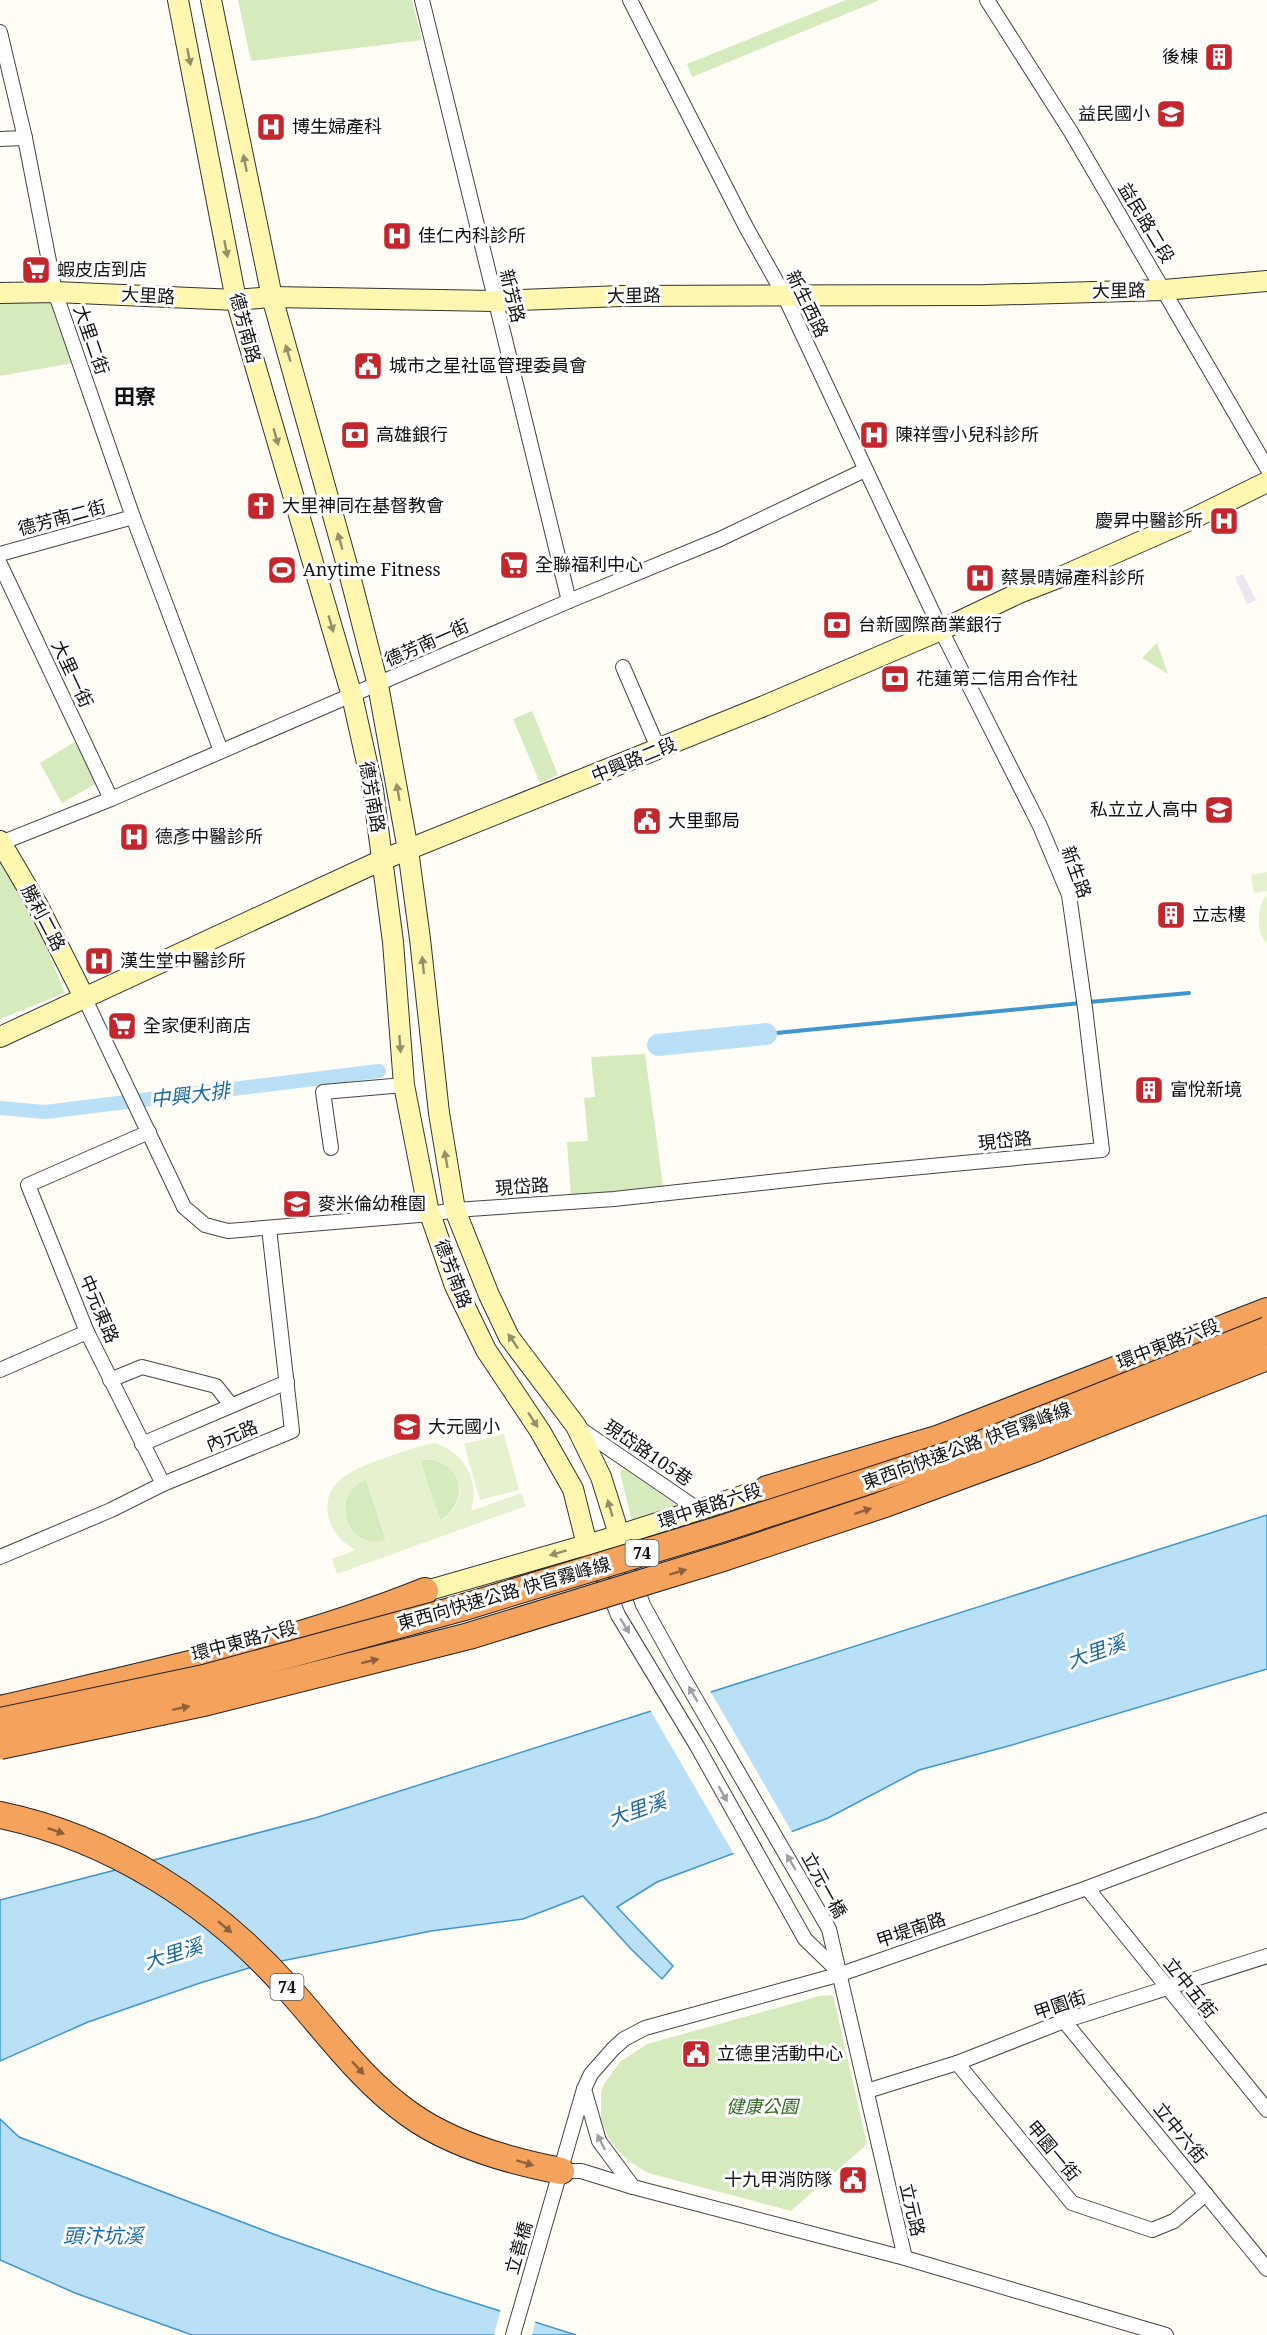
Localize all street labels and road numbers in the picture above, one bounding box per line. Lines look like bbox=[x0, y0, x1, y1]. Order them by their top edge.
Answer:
street label: 益民路二段 bbox=[1113, 178, 1180, 267]
street label: 新生西路 bbox=[781, 266, 834, 341]
street label: 新芳路 bbox=[495, 267, 531, 325]
street label: 大里路 bbox=[1092, 278, 1146, 302]
street label: 大里路 bbox=[120, 282, 176, 308]
street label: 大里路 bbox=[607, 283, 661, 307]
street label: 德芳南路 bbox=[225, 290, 267, 366]
street label: 大里二街 bbox=[69, 302, 115, 378]
street label: 德芳南二街 bbox=[15, 494, 108, 540]
street label: 德芳南一街 bbox=[381, 613, 473, 671]
street label: 大里一街 bbox=[47, 636, 99, 711]
street label: 中興路二段 bbox=[587, 731, 680, 787]
street label: 德芳南路 bbox=[355, 759, 391, 834]
street label: 新生路 bbox=[1056, 842, 1097, 901]
street label: 勝利二路 bbox=[16, 880, 71, 955]
street label: 現岱路 bbox=[977, 1125, 1033, 1155]
street label: 現岱路 bbox=[494, 1172, 550, 1200]
street label: 德芳南路 bbox=[430, 1236, 478, 1312]
street label: 中元東路 bbox=[75, 1271, 125, 1346]
street label: 環中東路六段 bbox=[1113, 1313, 1222, 1374]
street label: 東西向快速公路 快官霧峰線 bbox=[859, 1396, 1074, 1494]
street label: 內元路 bbox=[202, 1414, 261, 1456]
street label: 現岱路105巷 bbox=[599, 1414, 698, 1491]
street label: 環中東路六段 bbox=[655, 1477, 765, 1533]
road number: 74 bbox=[626, 1540, 658, 1566]
street label: 東西向快速公路 快官霧峰線 bbox=[394, 1551, 613, 1635]
street label: 環中東路六段 bbox=[188, 1614, 299, 1666]
street label: 立元一橋 bbox=[797, 1847, 853, 1922]
street label: 甲堤南路 bbox=[873, 1906, 949, 1952]
street label: 立中五街 bbox=[1159, 1952, 1223, 2023]
road number: 74 bbox=[270, 1974, 304, 2000]
street label: 甲園街 bbox=[1030, 1984, 1089, 2024]
street label: 立中六街 bbox=[1149, 2097, 1213, 2168]
street label: 甲園一街 bbox=[1021, 2115, 1086, 2186]
street label: 立元路 bbox=[895, 2181, 931, 2239]
street label: 立善橋 bbox=[499, 2218, 537, 2277]

